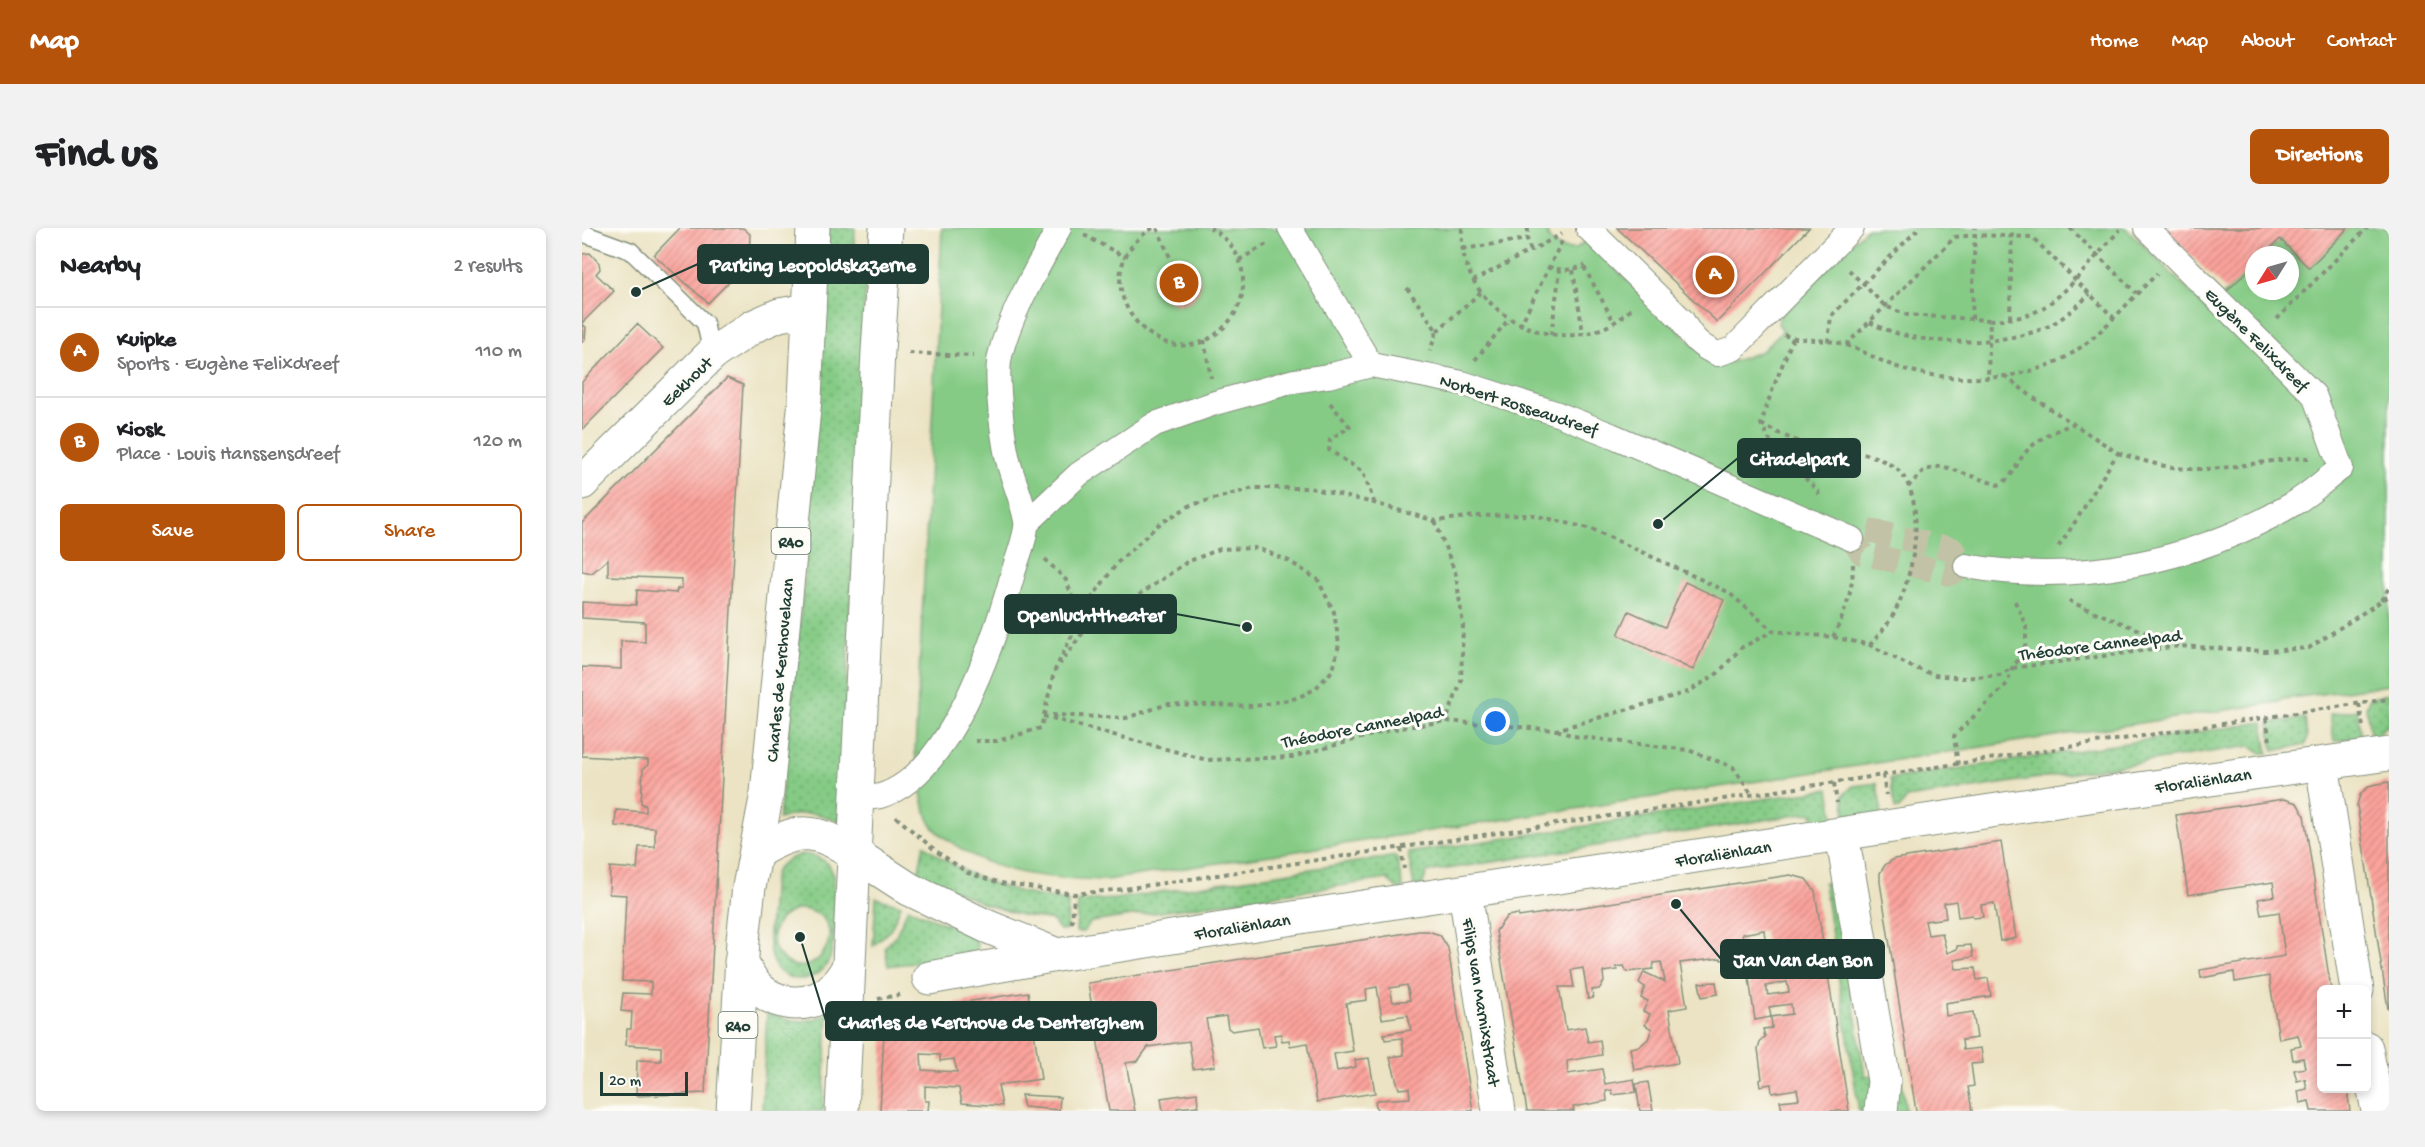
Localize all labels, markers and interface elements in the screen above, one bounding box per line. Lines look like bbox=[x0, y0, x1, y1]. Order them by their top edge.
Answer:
text: Map bbox=[30, 26, 79, 59]
text: Home bbox=[2090, 30, 2138, 55]
text: Map bbox=[2171, 30, 2208, 55]
text: About bbox=[2241, 30, 2294, 55]
text: Contact bbox=[2327, 30, 2395, 55]
button: Directions bbox=[2250, 129, 2389, 184]
text: Find us bbox=[36, 132, 156, 181]
callout: Parking Leopoldskazerne bbox=[698, 245, 928, 283]
north arrow bbox=[2245, 246, 2299, 300]
text: Nearby bbox=[60, 252, 141, 283]
pin: A bbox=[1696, 252, 1734, 298]
text: 2 results bbox=[453, 256, 522, 279]
text: Parking Leopoldskazerne bbox=[709, 256, 917, 279]
pin: B bbox=[1160, 260, 1198, 306]
street label: Eugène Felixdreef bbox=[2199, 284, 2313, 398]
text: Kuipke bbox=[117, 328, 176, 354]
text: A bbox=[74, 341, 85, 364]
text: 110 m bbox=[476, 341, 522, 364]
street label: Eekhout bbox=[658, 352, 719, 412]
text: Sports · Eugène Felixdreef bbox=[117, 354, 338, 377]
street label: Norbert Rosseaudreef bbox=[1437, 371, 1601, 442]
text: Kiosk bbox=[117, 418, 163, 444]
text: B bbox=[74, 431, 85, 454]
text: 120 m bbox=[474, 431, 522, 454]
callout: Citadelpark bbox=[1738, 439, 1860, 477]
text: Place · Louis Hanssensdreef bbox=[117, 444, 339, 467]
text: Citadelpark bbox=[1749, 450, 1850, 473]
button: Save bbox=[60, 504, 285, 561]
button: Share bbox=[297, 504, 522, 561]
road number: R40 bbox=[772, 528, 810, 554]
street label: Charles de Kerchovelaan bbox=[763, 577, 800, 763]
callout: Openluchttheater bbox=[1005, 595, 1176, 633]
text: Openluchttheater bbox=[1017, 606, 1166, 629]
street label: Théodore Canneelpad bbox=[2017, 626, 2184, 667]
street label: Théodore Canneelpad bbox=[1279, 702, 1446, 755]
your location bbox=[1481, 707, 1510, 736]
street label: Floraliënlaan bbox=[2153, 765, 2253, 800]
street label: Floraliënlaan bbox=[1673, 837, 1773, 874]
street label: Floraliënlaan bbox=[1192, 910, 1292, 947]
street label: Filips van Marnixstraat bbox=[1456, 916, 1503, 1090]
callout: Jan Van den Bon bbox=[1721, 940, 1884, 978]
text: Jan Van den Bon bbox=[1733, 951, 1873, 974]
map controls bbox=[2317, 985, 2371, 1093]
button: + bbox=[2317, 985, 2371, 1039]
callout: Charles de Kerchove de Denterghem bbox=[826, 1002, 1156, 1040]
road number: R40 bbox=[718, 1012, 758, 1038]
text: Charles de Kerchove de Denterghem bbox=[837, 1013, 1145, 1036]
button: − bbox=[2317, 1039, 2371, 1093]
scale bar bbox=[600, 1069, 688, 1096]
text: 20 m bbox=[609, 1073, 641, 1092]

